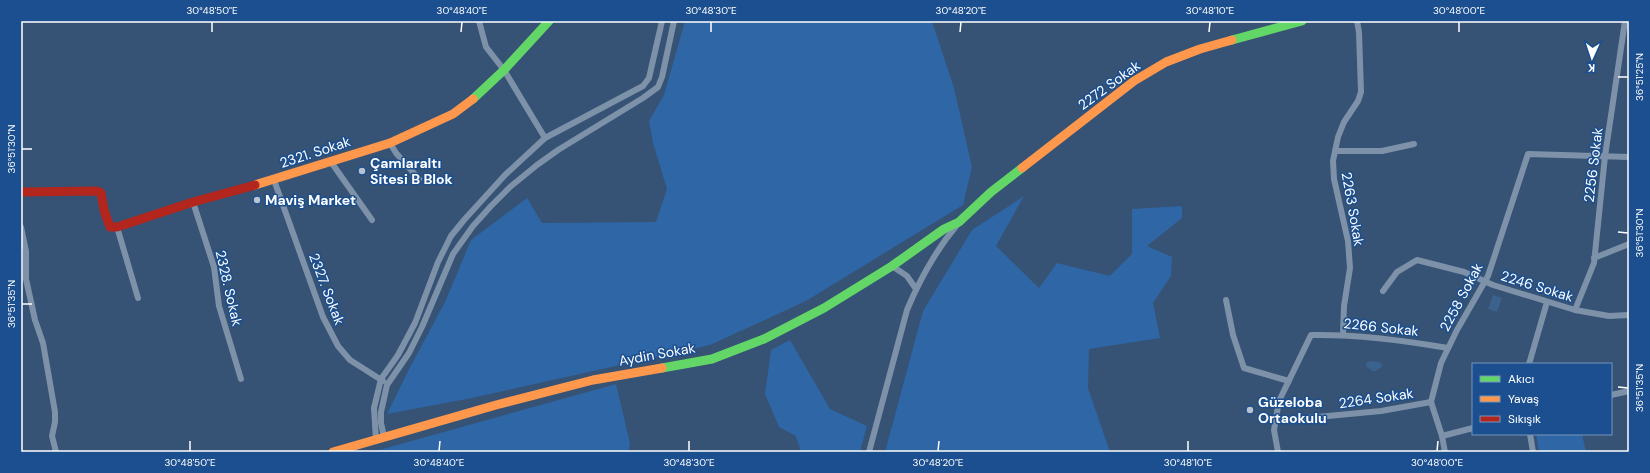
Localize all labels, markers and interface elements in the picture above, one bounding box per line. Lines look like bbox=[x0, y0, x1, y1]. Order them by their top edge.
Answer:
text: 30°48'50"E bbox=[186, 4, 238, 17]
text: 30°48'40"E bbox=[437, 4, 488, 17]
text: 30°48'30"E bbox=[685, 4, 737, 17]
text: 30°48'20"E bbox=[936, 4, 987, 17]
text: 30°48'10"E bbox=[1186, 4, 1235, 17]
text: 30°48'00"E bbox=[1433, 4, 1485, 17]
north arrow bbox=[1572, 38, 1612, 78]
text: 36°51'25"N bbox=[1633, 53, 1646, 101]
street label: 2272 Sokak bbox=[1074, 56, 1144, 114]
text: K bbox=[1588, 61, 1595, 75]
text: 36°51'30"N bbox=[5, 124, 18, 174]
street label: 2256 Sokak bbox=[1579, 127, 1607, 203]
street label: 2321. Sokak bbox=[277, 132, 353, 172]
place label: Çamlaraltı Sitesi B Blok bbox=[370, 154, 453, 188]
marker: Çamlaraltı Sitesi B Blok bbox=[357, 166, 367, 176]
street label: 2263 Sokak bbox=[1338, 170, 1368, 248]
place label: Maviş Market bbox=[265, 191, 356, 209]
marker: Maviş Market bbox=[252, 195, 262, 205]
text: 36°51'30"N bbox=[1633, 208, 1646, 258]
street label: 2328. Sokak bbox=[212, 248, 246, 328]
street label: 2327. Sokak bbox=[305, 251, 349, 327]
street label: 2258 Sokak bbox=[1435, 260, 1487, 334]
street label: 2246 Sokak bbox=[1499, 266, 1575, 306]
text: 36°51'35"N bbox=[5, 280, 18, 328]
street label: 2266 Sokak bbox=[1343, 314, 1419, 340]
street label: Aydin Sokak bbox=[617, 338, 697, 370]
legend bbox=[1472, 363, 1612, 435]
text: 36°51'35"N bbox=[1633, 364, 1646, 412]
text: Akıcı bbox=[1508, 371, 1534, 387]
street label: 2264 Sokak bbox=[1337, 384, 1415, 412]
text: Yavaş bbox=[1508, 391, 1539, 407]
place label: Güzeloba Ortaokulu bbox=[1258, 393, 1327, 427]
marker: Güzeloba Ortaokulu bbox=[1245, 405, 1255, 415]
text: Sıkışık bbox=[1508, 411, 1541, 427]
text: 30°48'50"E bbox=[164, 456, 216, 469]
text: 30°48'40"E bbox=[414, 456, 465, 469]
text: 30°48'30"E bbox=[663, 456, 715, 469]
text: 30°48'20"E bbox=[913, 456, 964, 469]
text: 30°48'10"E bbox=[1164, 456, 1213, 469]
text: 30°48'00"E bbox=[1411, 456, 1463, 469]

